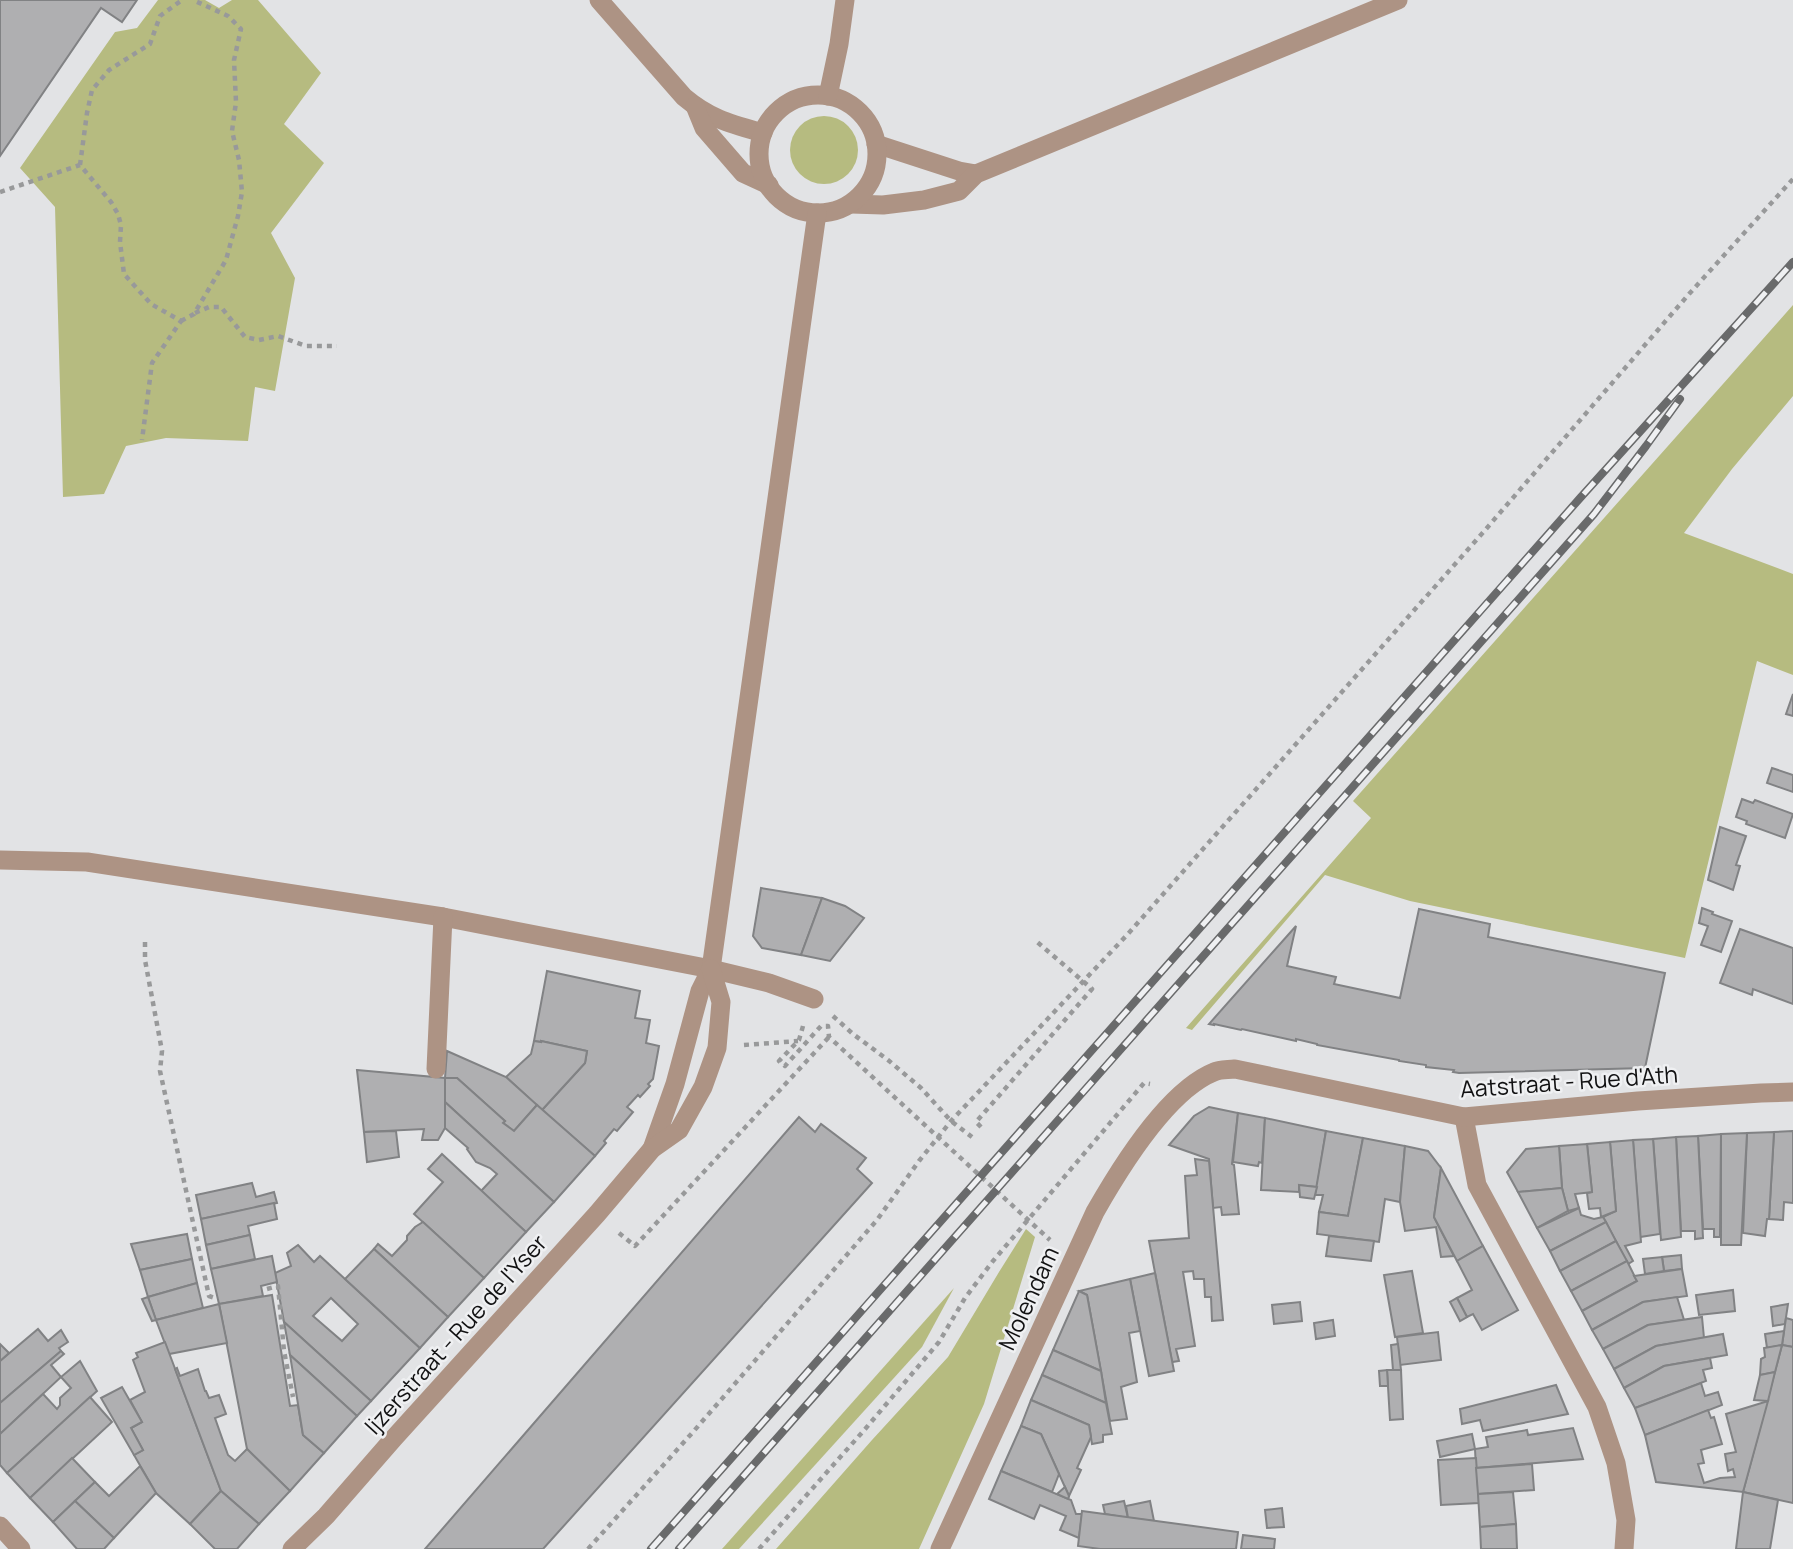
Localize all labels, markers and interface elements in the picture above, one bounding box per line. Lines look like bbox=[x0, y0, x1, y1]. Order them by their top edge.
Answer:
street label: Aatstraat - Rue d'Ath bbox=[1459, 1057, 1679, 1105]
street label: Ijzerstraat - Rue de l'Yser bbox=[357, 1227, 553, 1441]
street label: Molendam bbox=[990, 1241, 1066, 1355]

